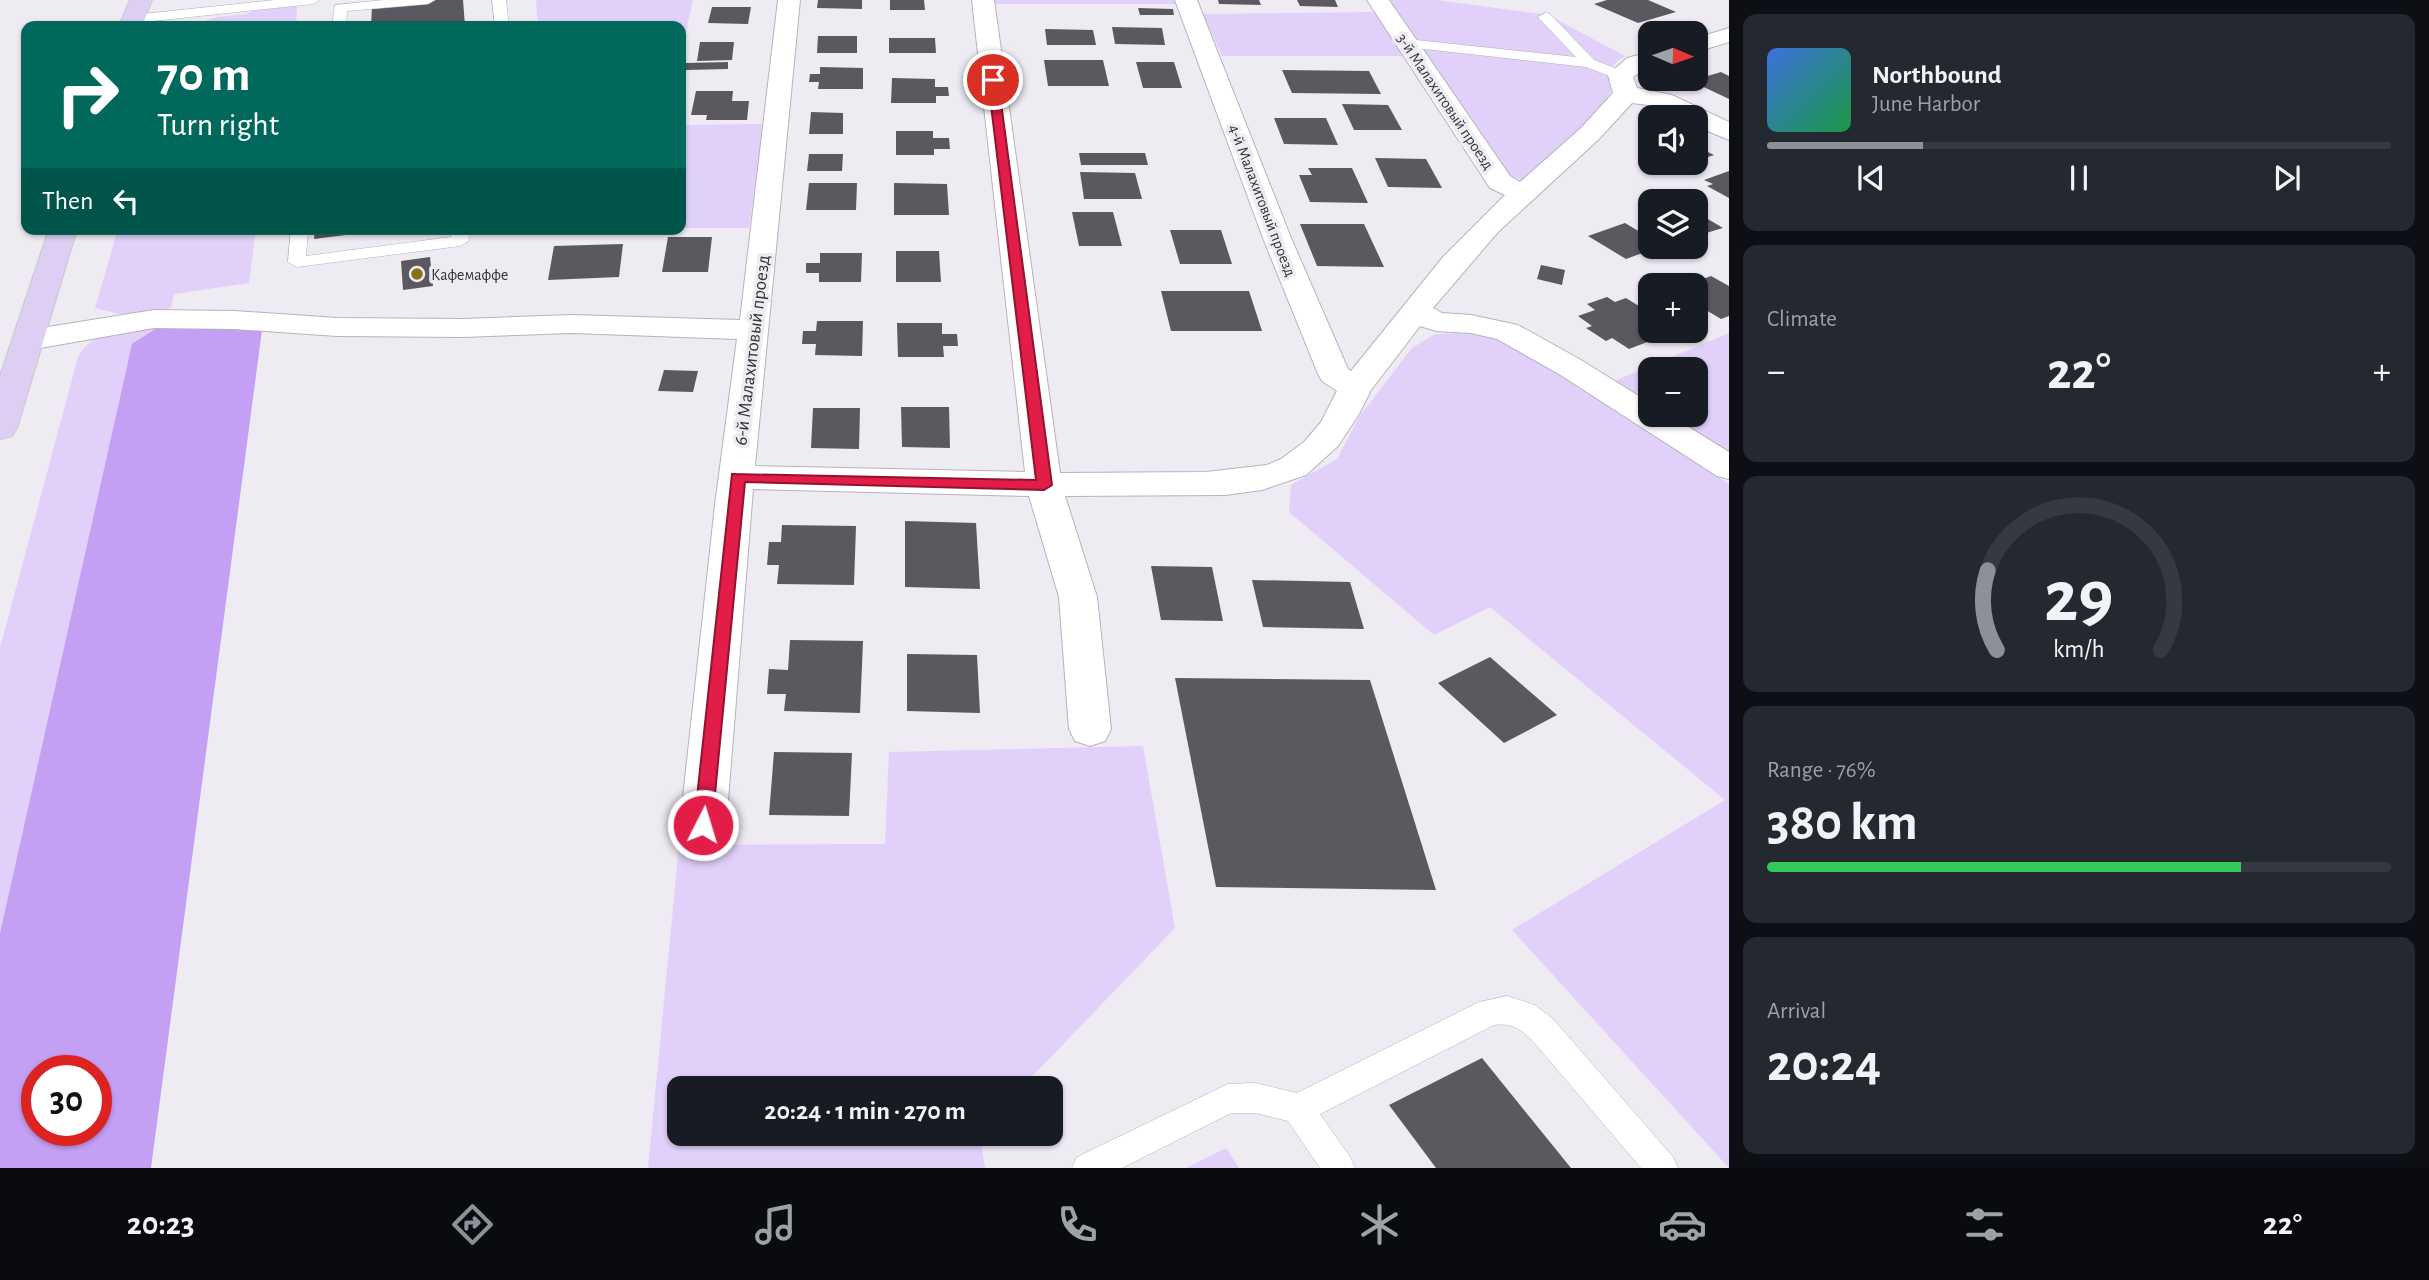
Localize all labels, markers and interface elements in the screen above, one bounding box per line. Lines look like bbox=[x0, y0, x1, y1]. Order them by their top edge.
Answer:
north arrow bbox=[1638, 21, 1708, 91]
map controls bbox=[1638, 21, 1708, 427]
street label: 3-й Малахитовый проезд bbox=[1394, 31, 1497, 172]
icon: right bbox=[42, 49, 133, 140]
pin bbox=[963, 50, 1023, 110]
text: 70 m bbox=[157, 51, 251, 100]
icon: arrive bbox=[974, 61, 1012, 99]
text: Northbound bbox=[1872, 62, 2001, 88]
text: June Harbor bbox=[1872, 93, 1980, 116]
button: sound bbox=[1638, 105, 1708, 175]
text: Turn right bbox=[157, 109, 279, 141]
street label: 4-й Малахитовый проезд bbox=[1226, 122, 1298, 279]
icon: previous bbox=[1852, 159, 1890, 197]
icon: pause bbox=[2060, 159, 2098, 197]
icon: next bbox=[2268, 159, 2306, 197]
icon: left bbox=[107, 182, 145, 220]
text: Then bbox=[42, 188, 93, 214]
button: layers bbox=[1638, 189, 1708, 259]
street label: 6-й Малахитовый проезд bbox=[731, 254, 774, 446]
marker: Кафемаффе bbox=[409, 266, 425, 282]
place label: Кафемаффе bbox=[431, 267, 508, 283]
button: + bbox=[1638, 273, 1708, 343]
text: Climate bbox=[1767, 308, 1837, 331]
text: 22° bbox=[2047, 346, 2111, 398]
text: − bbox=[1767, 353, 1785, 391]
text: + bbox=[2373, 353, 2391, 391]
button: − bbox=[1638, 357, 1708, 427]
text: 29 bbox=[2044, 562, 2114, 635]
text: km/h bbox=[2053, 637, 2105, 662]
text: Range · 76% bbox=[1767, 759, 1876, 782]
position arrow bbox=[666, 788, 740, 862]
text: 380 km bbox=[1767, 797, 1918, 849]
text: Arrival bbox=[1767, 1000, 1826, 1023]
text: 20:24 bbox=[1767, 1038, 1881, 1090]
speed limit sign: 30 bbox=[21, 1055, 112, 1146]
text: 20:24 · 1 min · 270 m bbox=[764, 1098, 966, 1124]
icon: directions bbox=[448, 1200, 497, 1249]
icon: music bbox=[751, 1200, 800, 1249]
icon: phone bbox=[1053, 1200, 1102, 1249]
icon: climate bbox=[1355, 1200, 1404, 1249]
icon: car bbox=[1658, 1200, 1707, 1249]
icon: filters bbox=[1960, 1200, 2009, 1249]
text: 20:23 bbox=[127, 1208, 195, 1240]
text: 22° bbox=[2263, 1208, 2302, 1240]

